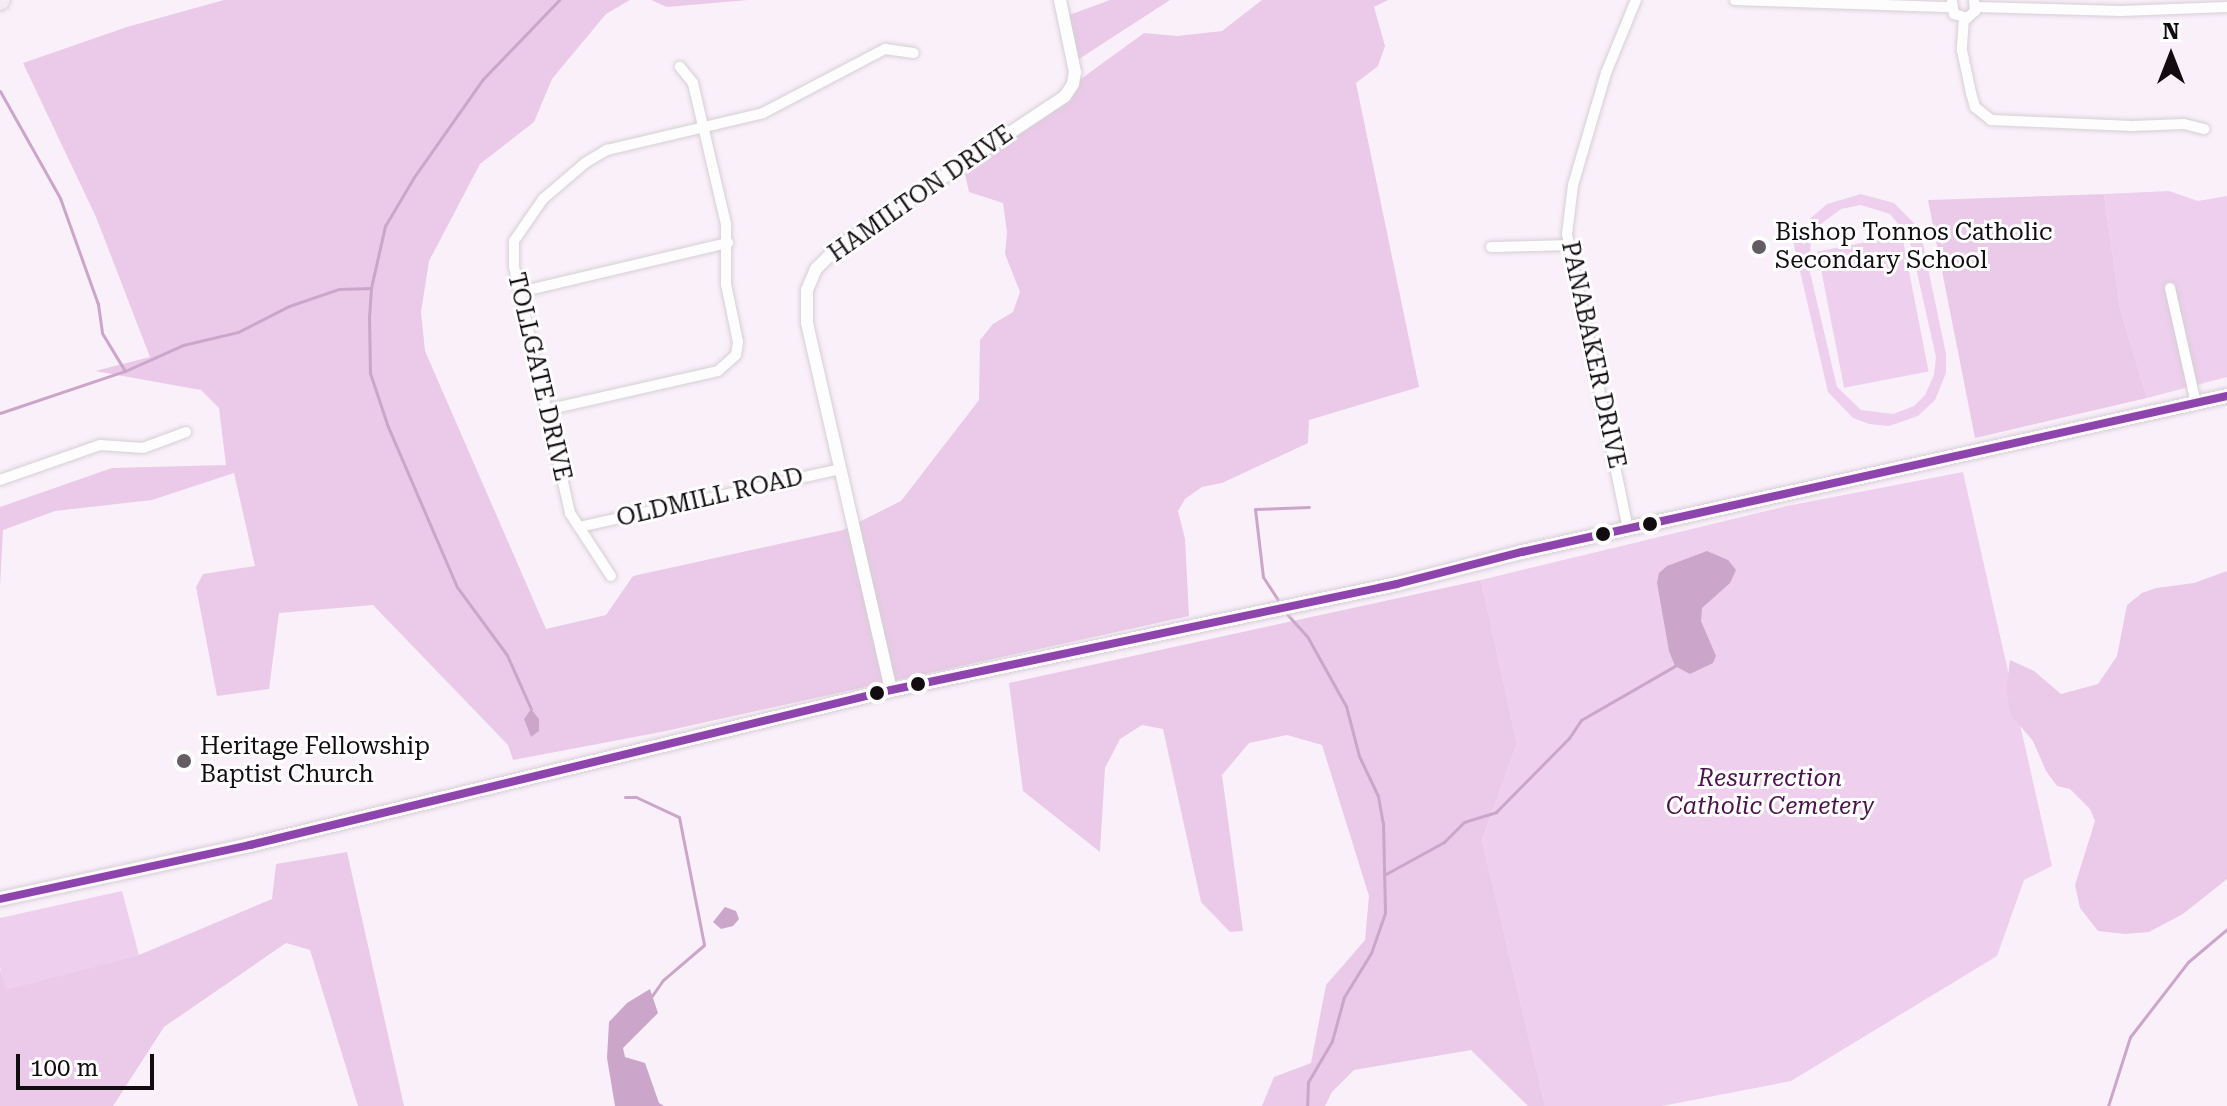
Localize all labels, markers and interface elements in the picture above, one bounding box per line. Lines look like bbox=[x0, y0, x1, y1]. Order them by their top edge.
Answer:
north arrow bbox=[2131, 16, 2211, 96]
text: N bbox=[2163, 19, 2179, 44]
street label: HAMILTON DRIVE bbox=[823, 120, 1019, 268]
place label: Bishop Tonnos Catholic Secondary School bbox=[1775, 219, 2052, 275]
marker: Bishop Tonnos Catholic Secondary School bbox=[1750, 238, 1768, 256]
street label: PANABAKER DRIVE bbox=[1555, 239, 1631, 471]
street label: TOLLGATE DRIVE bbox=[501, 270, 577, 484]
street label: OLDMILL ROAD bbox=[614, 463, 806, 533]
unlabelled marker bbox=[1642, 516, 1658, 532]
unlabelled marker bbox=[1595, 526, 1611, 542]
unlabelled marker bbox=[910, 676, 926, 692]
unlabelled marker bbox=[869, 685, 885, 701]
place label: Heritage Fellowship Baptist Church bbox=[200, 733, 430, 789]
marker: Heritage Fellowship Baptist Church bbox=[175, 752, 193, 770]
park label: Resurrection Catholic Cemetery bbox=[1666, 765, 1874, 821]
scale bar bbox=[20, 1038, 158, 1088]
text: 100 m bbox=[30, 1054, 98, 1082]

